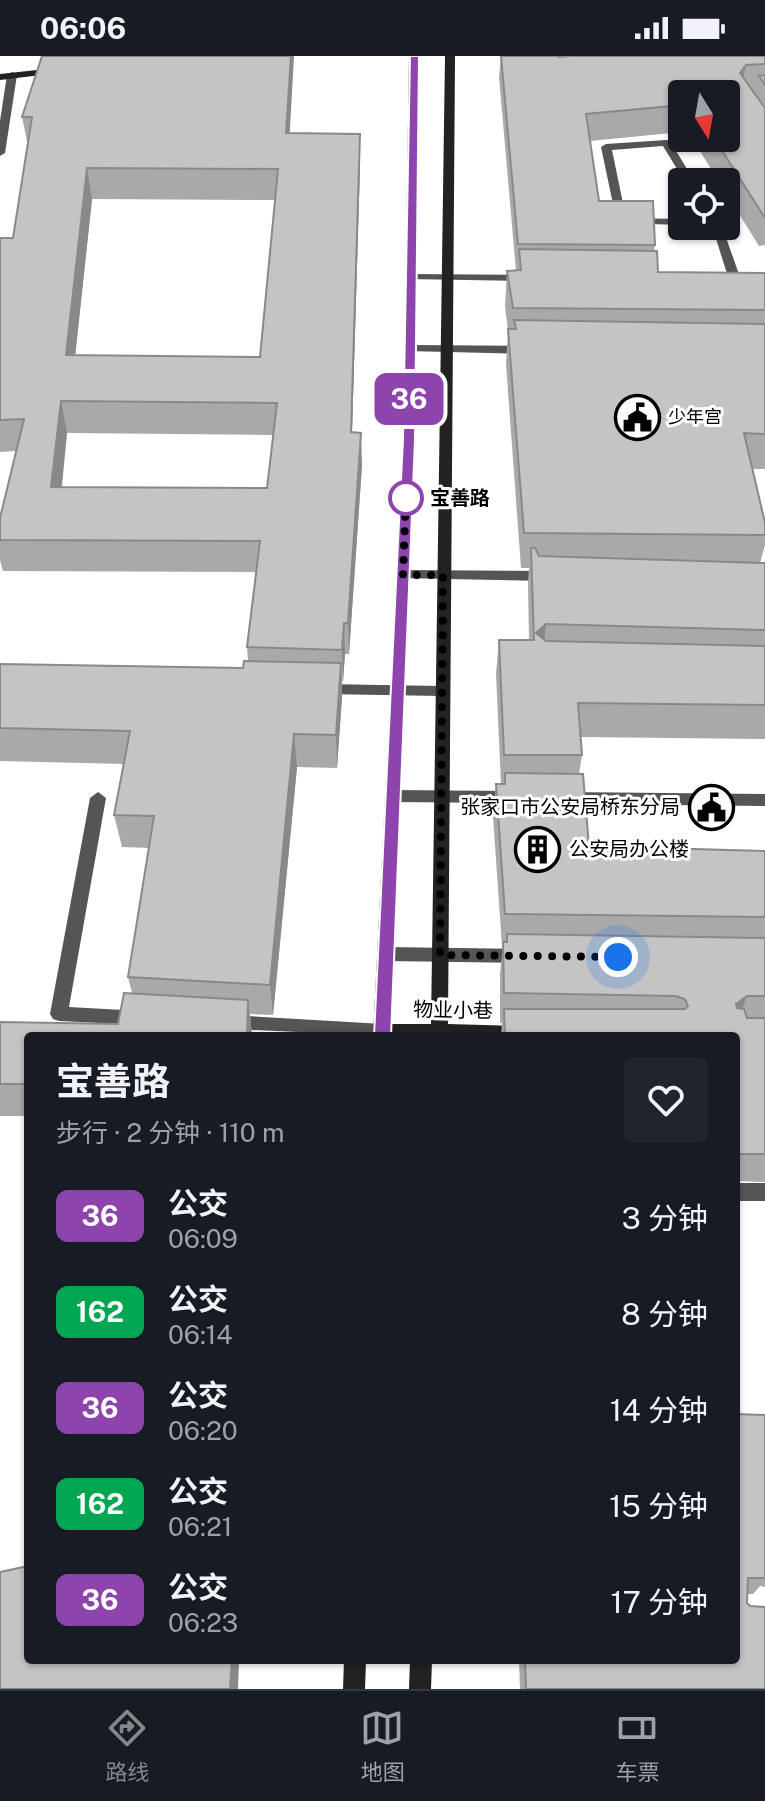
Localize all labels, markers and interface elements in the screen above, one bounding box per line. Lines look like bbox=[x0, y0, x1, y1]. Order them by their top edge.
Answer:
text: 06:06 bbox=[40, 10, 126, 46]
north arrow bbox=[668, 80, 740, 152]
map controls bbox=[668, 80, 740, 240]
button: locate bbox=[668, 168, 740, 240]
line badge: 36 bbox=[373, 373, 445, 425]
text: 36 bbox=[390, 382, 428, 415]
public building icon: 少年宫 bbox=[613, 393, 661, 441]
place label: 少年宫 bbox=[668, 406, 722, 427]
marker: 宝善路 bbox=[389, 481, 423, 515]
place label: 宝善路 bbox=[430, 486, 490, 510]
public building icon: 张家口市公安局桥东分局 bbox=[687, 783, 735, 831]
place label: 张家口市公安局桥东分局 bbox=[460, 795, 680, 819]
building icon: 公安局办公楼 bbox=[514, 825, 562, 873]
place label: 公安局办公楼 bbox=[569, 837, 689, 861]
your location bbox=[598, 937, 638, 977]
street label: 物业小巷 bbox=[413, 997, 493, 1023]
button: heart bbox=[624, 1058, 708, 1142]
text: 宝善路 bbox=[56, 1059, 170, 1104]
text: 步行 · 2 分钟 · 110 m bbox=[56, 1117, 285, 1148]
text: 公交 bbox=[168, 1185, 228, 1221]
text: 36 bbox=[81, 1199, 119, 1232]
text: 3 分钟 bbox=[622, 1200, 708, 1236]
text: 06:09 bbox=[168, 1223, 238, 1254]
text: 公交 bbox=[168, 1281, 228, 1317]
text: 162 bbox=[76, 1295, 124, 1328]
text: 8 分钟 bbox=[621, 1296, 708, 1332]
text: 06:14 bbox=[168, 1319, 233, 1350]
text: 公交 bbox=[168, 1377, 228, 1413]
text: 36 bbox=[81, 1391, 119, 1424]
text: 14 分钟 bbox=[610, 1392, 708, 1428]
text: 06:20 bbox=[168, 1415, 238, 1446]
text: 公交 bbox=[168, 1473, 228, 1509]
text: 162 bbox=[76, 1487, 124, 1520]
text: 15 分钟 bbox=[609, 1488, 708, 1524]
text: 06:21 bbox=[168, 1511, 232, 1542]
text: 公交 bbox=[168, 1569, 228, 1605]
text: 36 bbox=[81, 1583, 119, 1616]
text: 17 分钟 bbox=[610, 1584, 708, 1620]
text: 06:23 bbox=[168, 1607, 238, 1638]
tab: 路线 bbox=[105, 1706, 150, 1786]
tab: 地图 bbox=[360, 1706, 405, 1786]
tab: 车票 bbox=[615, 1706, 660, 1786]

